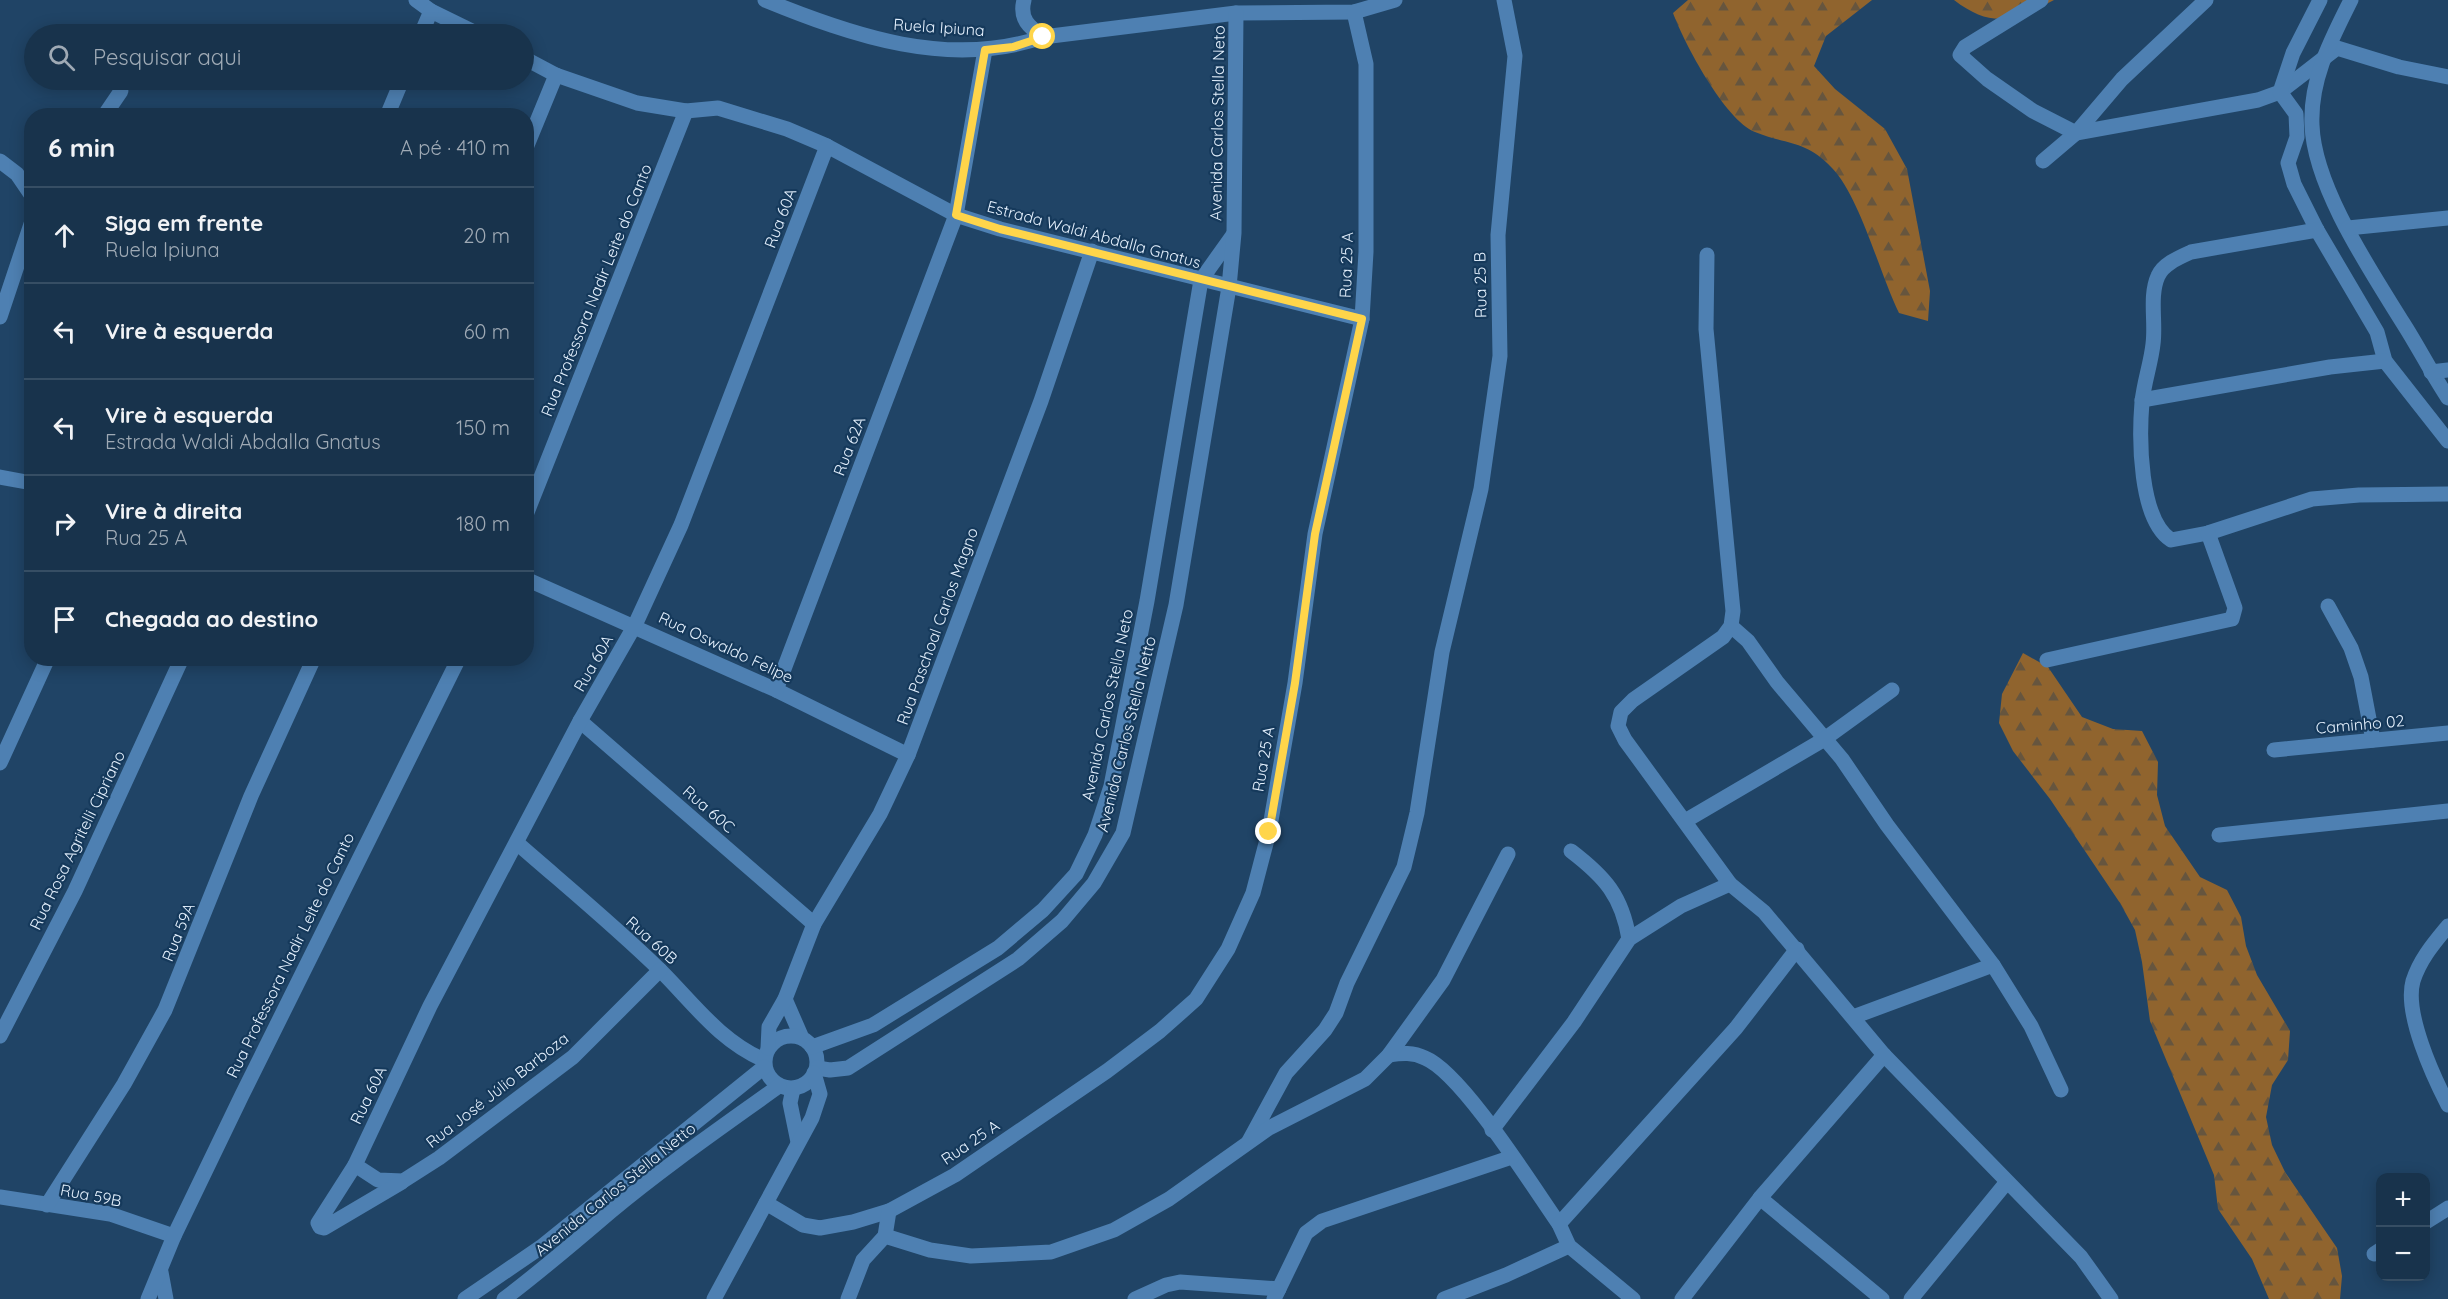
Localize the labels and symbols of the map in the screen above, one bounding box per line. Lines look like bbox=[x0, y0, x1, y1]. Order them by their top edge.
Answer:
street label: Ruela Ipiuna bbox=[893, 14, 985, 40]
route start bbox=[1029, 23, 1055, 49]
street label: Avenida Carlos Stella Neto bbox=[1205, 25, 1229, 221]
street label: Rua Professora Nadir Leite do Canto bbox=[536, 161, 656, 419]
street label: Rua 60A bbox=[760, 185, 800, 251]
street label: Estrada Waldi Abdalla Gnatus bbox=[985, 196, 1203, 272]
street label: Rua 25 A bbox=[1335, 232, 1357, 298]
street label: Rua 25 B bbox=[1469, 252, 1491, 318]
street label: Rua 62A bbox=[829, 414, 869, 478]
street label: Rua Paschoal Carlos Magno bbox=[892, 525, 982, 727]
street label: Rua Oswaldo Felipe bbox=[656, 607, 796, 687]
street label: Avenida Carlos Stella Neto bbox=[1077, 607, 1137, 803]
street label: Rua 60A bbox=[569, 631, 617, 695]
street label: Avenida Carlos Stella Netto bbox=[1092, 634, 1160, 834]
street label: Caminho 02 bbox=[2315, 710, 2405, 738]
street label: Rua 25 A bbox=[1247, 725, 1279, 793]
street label: Rua Rosa Agritelli Cipriano bbox=[25, 747, 129, 933]
street label: Rua 60C bbox=[679, 781, 739, 837]
route end bbox=[1255, 818, 1281, 844]
street label: Rua Professora Nadir Leite do Canto bbox=[222, 829, 358, 1081]
street label: Rua 59A bbox=[157, 900, 199, 964]
street label: Rua 60B bbox=[622, 912, 682, 968]
street label: Rua José Júlio Barboza bbox=[422, 1028, 572, 1152]
street label: Rua 60A bbox=[345, 1063, 391, 1127]
street label: Rua 25 A bbox=[937, 1115, 1003, 1169]
street label: Avenida Carlos Stella Netto bbox=[531, 1118, 699, 1260]
street label: Rua 59B bbox=[59, 1179, 123, 1211]

